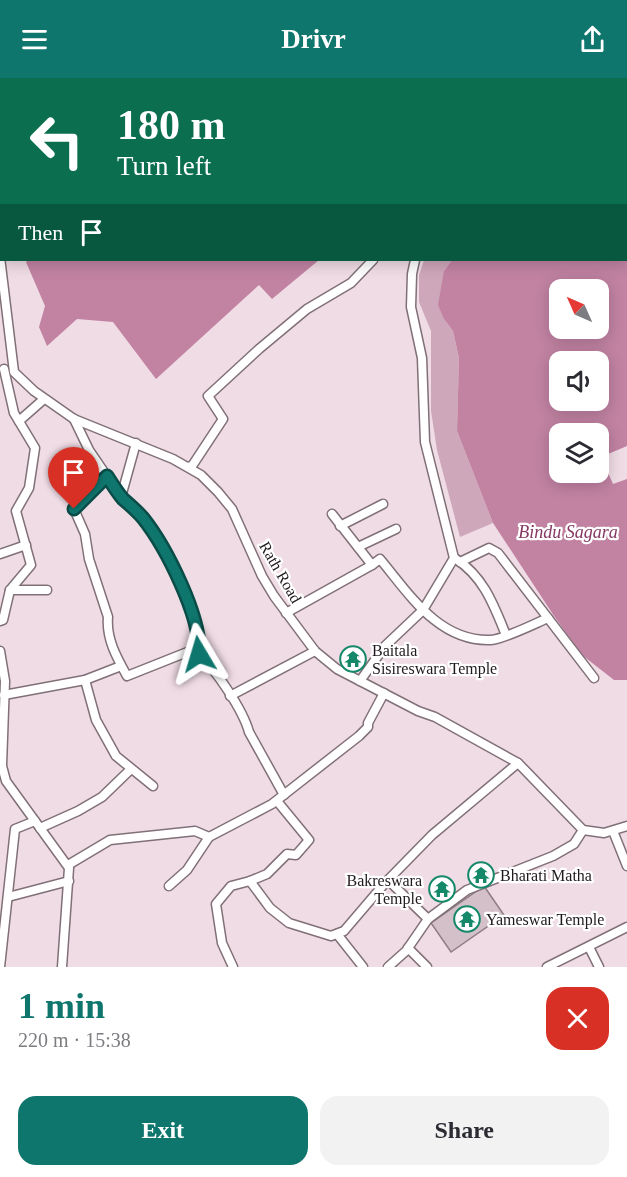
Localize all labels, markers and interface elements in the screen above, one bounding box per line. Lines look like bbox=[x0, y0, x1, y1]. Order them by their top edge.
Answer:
icon: menu bbox=[18, 23, 51, 56]
icon: share bbox=[576, 23, 609, 56]
text: Drivr bbox=[281, 24, 346, 54]
icon: left bbox=[18, 102, 96, 180]
text: 180 m bbox=[117, 102, 226, 148]
text: Turn left bbox=[117, 151, 211, 181]
icon: arrive bbox=[75, 216, 108, 249]
text: Then bbox=[18, 220, 63, 245]
north arrow bbox=[549, 279, 609, 339]
map controls bbox=[549, 279, 609, 483]
button: sound bbox=[549, 351, 609, 411]
button: layers bbox=[549, 423, 609, 483]
pin bbox=[48, 447, 99, 509]
icon: arrive bbox=[57, 456, 90, 489]
water label: Bindu Sagara bbox=[518, 522, 618, 542]
street label: Rath Road bbox=[256, 539, 305, 606]
position arrow bbox=[167, 622, 231, 686]
place label: Baitala Sisireswara Temple bbox=[372, 642, 497, 678]
temple icon: Baitala Sisireswara Temple bbox=[338, 644, 368, 674]
temple icon: Bharati Matha bbox=[466, 860, 496, 890]
place label: Bharati Matha bbox=[500, 867, 592, 884]
place label: Bakreswara Temple bbox=[346, 872, 422, 908]
temple icon: Bakreswara Temple bbox=[427, 874, 457, 904]
temple icon: Yameswar Temple bbox=[452, 904, 482, 934]
place label: Yameswar Temple bbox=[486, 911, 604, 929]
text: 1 min bbox=[18, 986, 105, 1026]
button: close bbox=[546, 987, 609, 1050]
text: 220 m · 15:38 bbox=[18, 1029, 131, 1051]
button: Exit bbox=[18, 1096, 308, 1165]
button: Share bbox=[320, 1096, 609, 1165]

